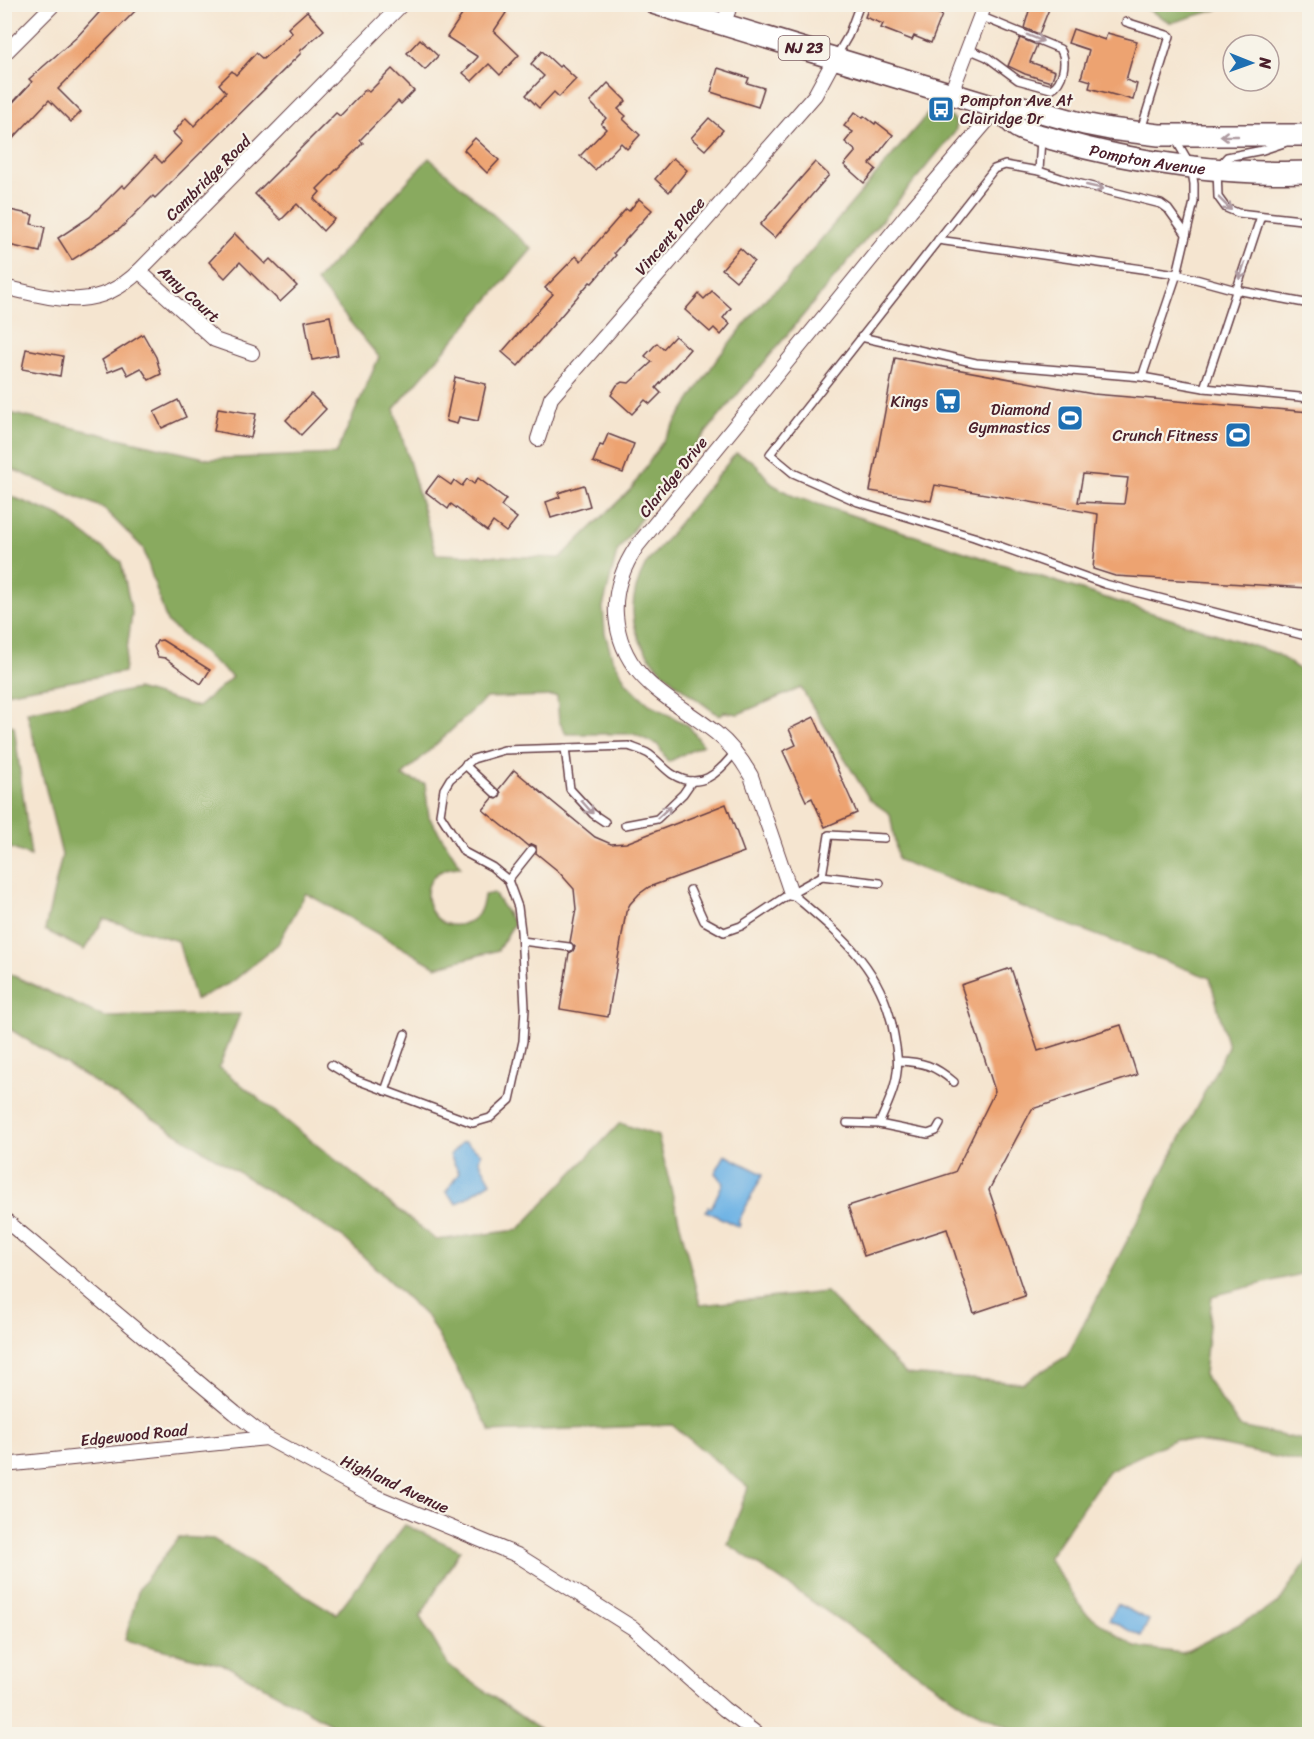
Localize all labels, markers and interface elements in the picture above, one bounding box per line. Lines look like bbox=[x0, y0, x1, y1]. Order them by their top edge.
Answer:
one-way arrow bbox=[1025, 33, 1043, 44]
north arrow bbox=[1221, 33, 1281, 93]
road number: NJ 23 bbox=[778, 36, 830, 60]
text: N bbox=[1251, 56, 1280, 70]
place label: Pompton Ave At Clairidge Dr bbox=[960, 86, 1073, 133]
bus stop icon: Pompton Ave At Clairidge Dr bbox=[926, 94, 956, 124]
street label: Cambridge Road bbox=[158, 127, 259, 228]
one-way arrow bbox=[1220, 130, 1240, 142]
street label: Pompton Avenue bbox=[1087, 135, 1207, 183]
one-way arrow bbox=[1085, 182, 1104, 194]
street label: Vincent Place bbox=[627, 190, 713, 282]
one-way arrow bbox=[1217, 196, 1232, 211]
street label: Amy Court bbox=[151, 257, 227, 330]
one-way arrow bbox=[1236, 261, 1247, 280]
supermarket icon: Kings bbox=[933, 386, 963, 416]
place label: Kings bbox=[891, 387, 928, 416]
place label: Diamond Gymnastics bbox=[969, 395, 1052, 442]
sports icon: Diamond Gymnastics bbox=[1055, 403, 1085, 433]
sports icon: Crunch Fitness bbox=[1223, 420, 1253, 450]
place label: Crunch Fitness bbox=[1112, 421, 1219, 450]
street label: Claridge Drive bbox=[631, 430, 715, 524]
one-way arrow bbox=[580, 799, 594, 814]
one-way arrow bbox=[656, 804, 671, 819]
street label: Edgewood Road bbox=[79, 1415, 191, 1455]
street label: Highland Avenue bbox=[336, 1446, 454, 1522]

